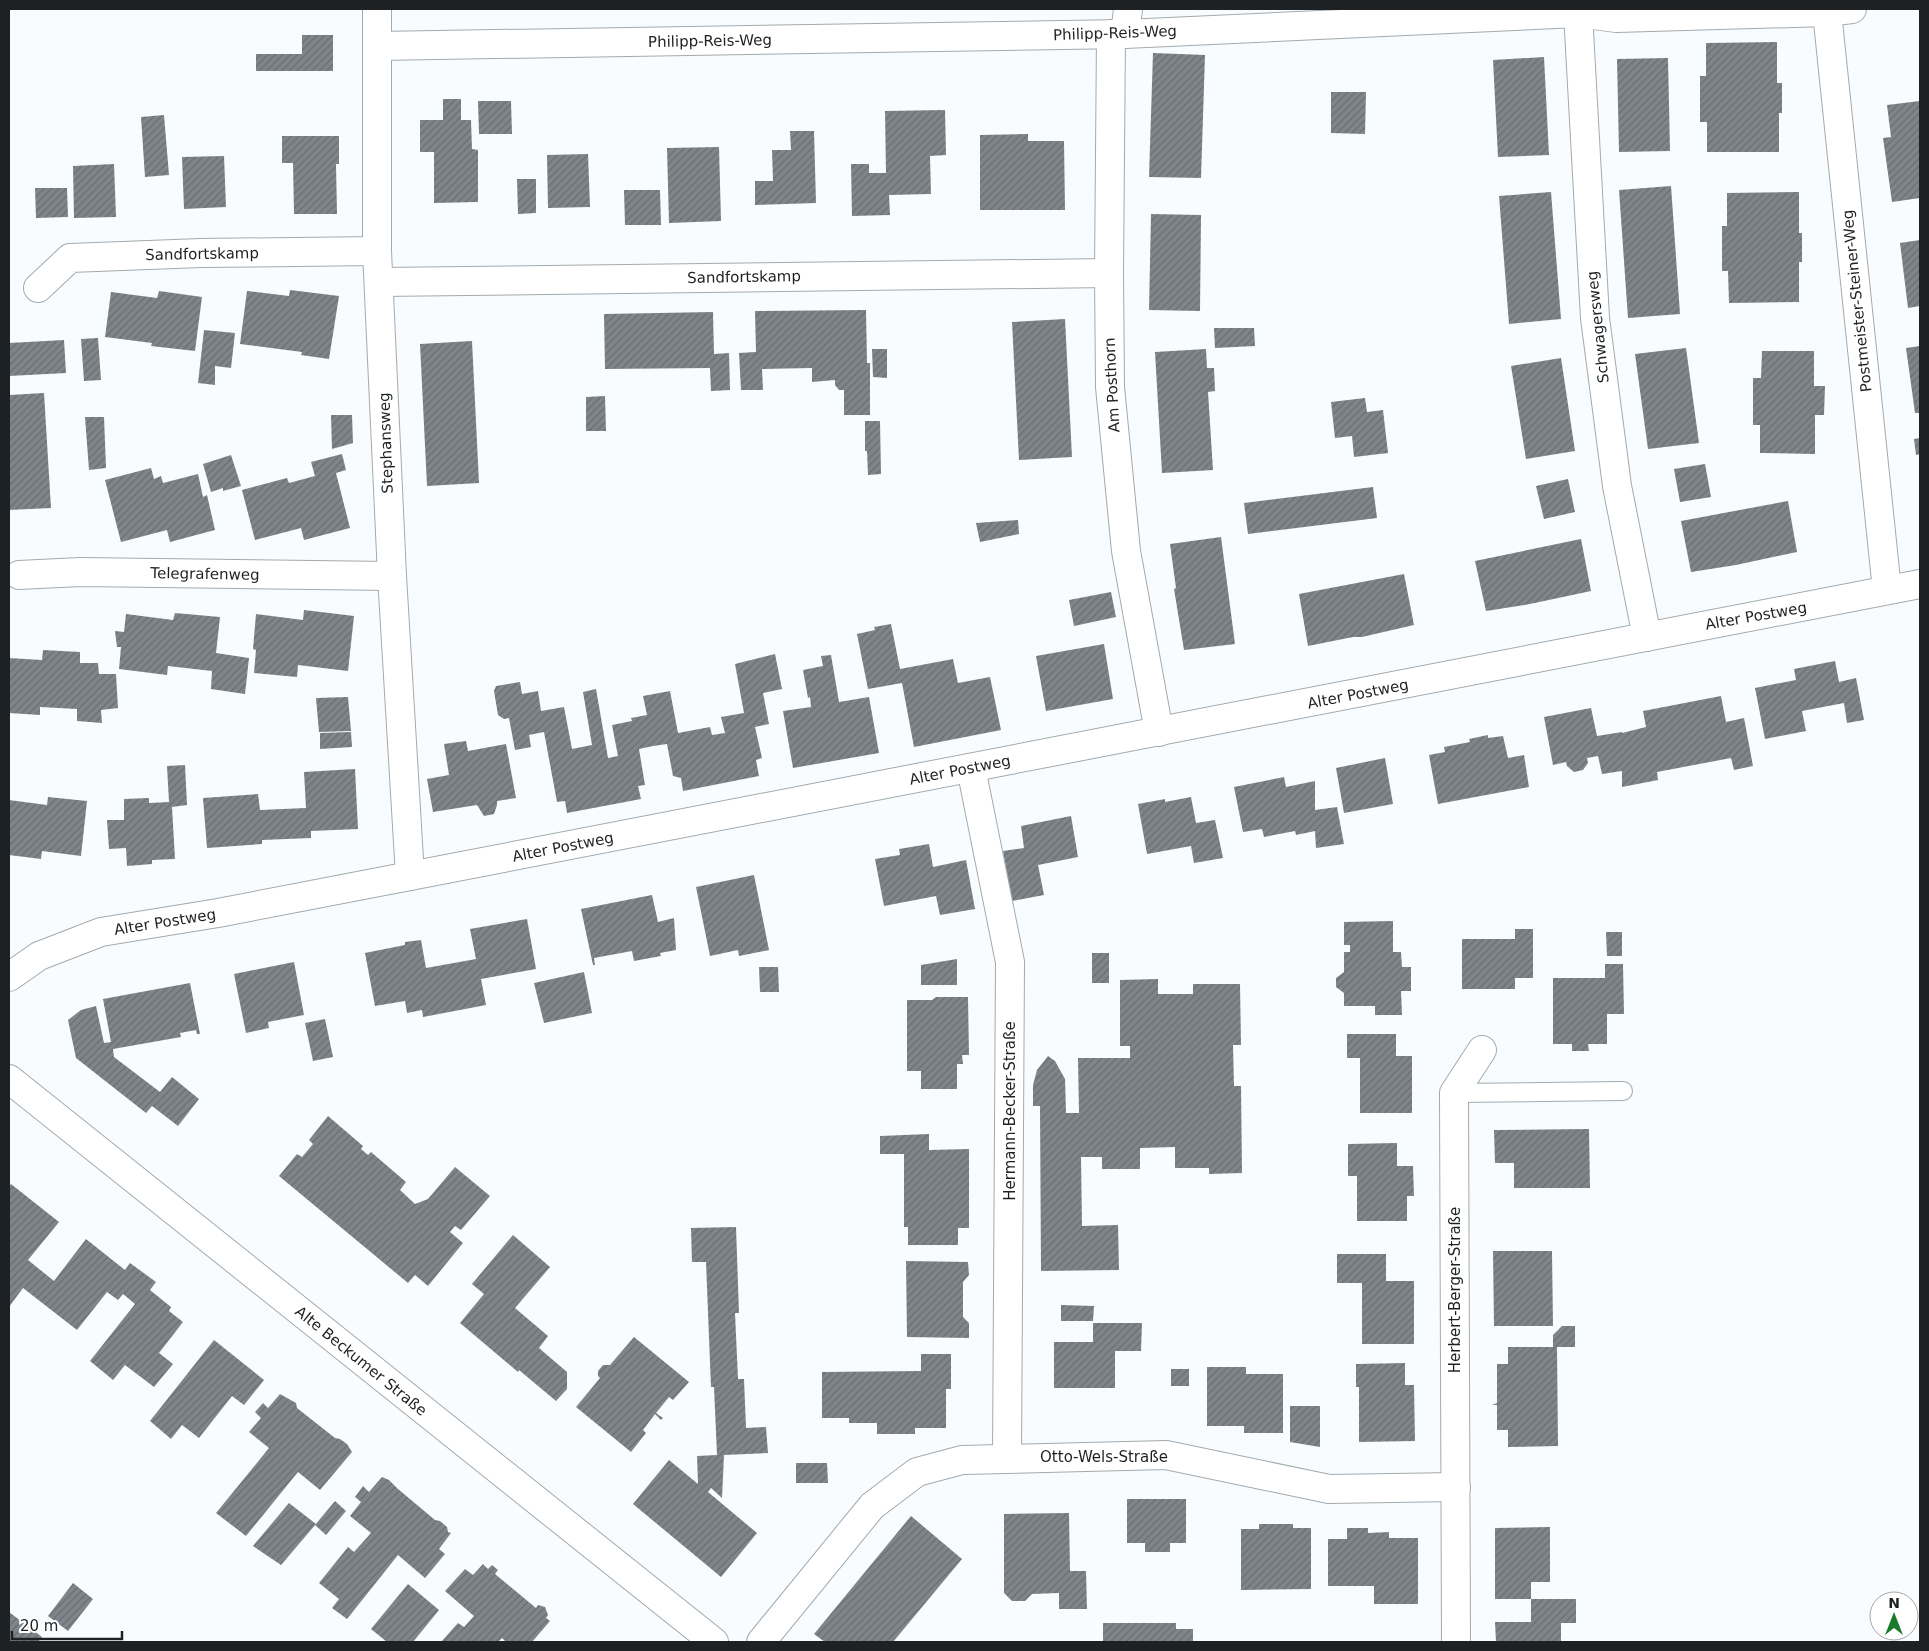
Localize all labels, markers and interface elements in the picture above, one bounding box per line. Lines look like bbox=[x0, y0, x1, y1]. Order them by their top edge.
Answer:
street label: Philipp-Reis-Weg bbox=[1053, 22, 1177, 44]
street label: Philipp-Reis-Weg bbox=[648, 31, 772, 51]
street label: Postmeister-Steiner-Weg bbox=[1838, 209, 1876, 393]
street label: Sandfortskamp bbox=[145, 244, 259, 264]
street label: Sandfortskamp bbox=[687, 267, 801, 287]
street label: Schwagersweg bbox=[1583, 270, 1613, 384]
street label: Am Posthorn bbox=[1101, 337, 1123, 433]
street label: Stephansweg bbox=[375, 392, 397, 494]
street label: Telegrafenweg bbox=[149, 564, 260, 584]
street label: Alter Postweg bbox=[1704, 598, 1808, 634]
street label: Alter Postweg bbox=[1306, 675, 1410, 713]
street label: Alter Postweg bbox=[908, 751, 1012, 789]
street label: Alter Postweg bbox=[511, 828, 615, 866]
street label: Alter Postweg bbox=[113, 905, 217, 939]
street label: Hermann-Becker-Straße bbox=[1001, 1021, 1019, 1201]
street label: Herbert-Berger-Straße bbox=[1446, 1207, 1464, 1373]
street label: Alte Beckumer Straße bbox=[292, 1302, 430, 1420]
street label: Otto-Wels-Straße bbox=[1040, 1448, 1168, 1466]
north arrow bbox=[1869, 1591, 1919, 1641]
text: N bbox=[1888, 1595, 1900, 1611]
scale bar bbox=[12, 1608, 122, 1640]
text: 20 m bbox=[20, 1617, 58, 1635]

